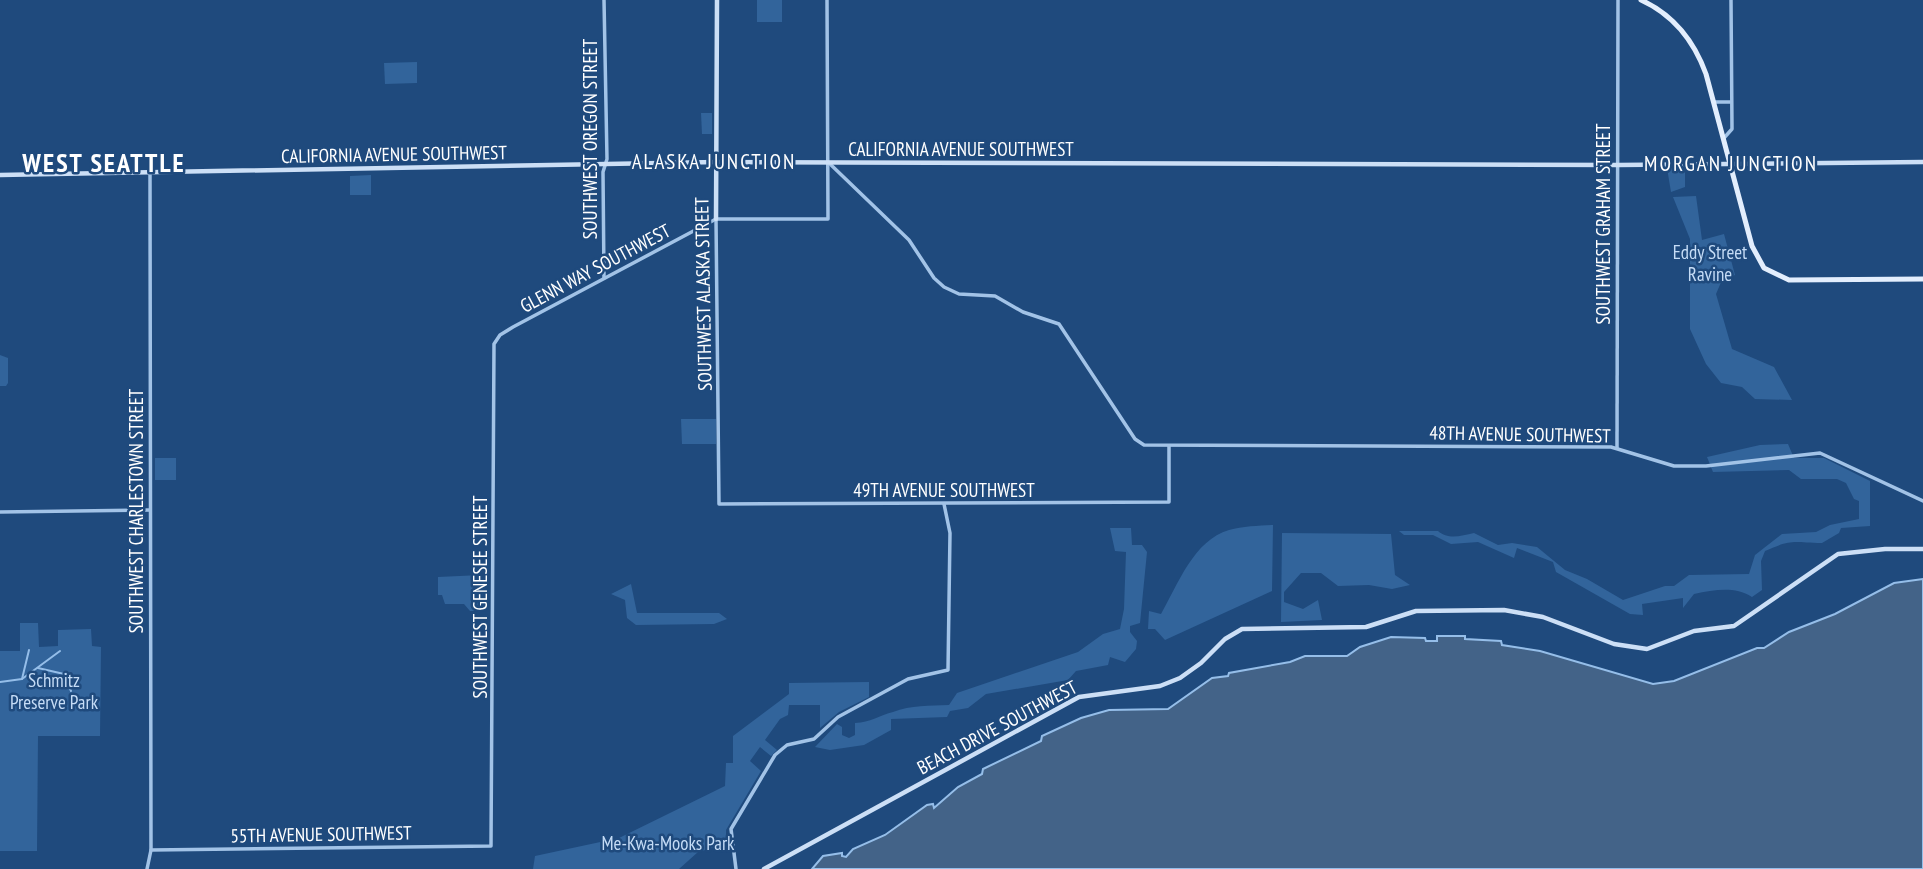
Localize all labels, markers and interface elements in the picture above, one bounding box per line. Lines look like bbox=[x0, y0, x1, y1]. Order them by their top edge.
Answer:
street label: SOUTHWEST OREGON STREET bbox=[578, 38, 602, 239]
street label: SOUTHWEST GRAHAM STREET bbox=[1591, 123, 1615, 324]
street label: CALIFORNIA AVENUE SOUTHWEST bbox=[848, 137, 1074, 161]
street label: CALIFORNIA AVENUE SOUTHWEST bbox=[281, 140, 508, 168]
district label: WEST SEATTLE bbox=[21, 146, 186, 179]
district label: ALASKA JUNCTION bbox=[632, 148, 796, 175]
district label: MORGAN JUNCTION bbox=[1644, 150, 1818, 177]
street label: SOUTHWEST ALASKA STREET bbox=[689, 197, 717, 391]
street label: GLENN WAY SOUTHWEST bbox=[516, 218, 675, 318]
park label: Eddy Street Ravine bbox=[1673, 240, 1748, 286]
street label: SOUTHWEST CHARLESTOWN STREET bbox=[124, 388, 148, 633]
street label: 48TH AVENUE SOUTHWEST bbox=[1429, 420, 1611, 448]
street label: 49TH AVENUE SOUTHWEST bbox=[853, 478, 1035, 502]
street label: SOUTHWEST GENESEE STREET bbox=[468, 495, 492, 698]
park label: Schmitz Preserve Park bbox=[10, 668, 99, 714]
street label: BEACH DRIVE SOUTHWEST bbox=[913, 674, 1082, 779]
street label: 55TH AVENUE SOUTHWEST bbox=[230, 820, 412, 848]
park label: Me-Kwa-Mooks Park bbox=[602, 831, 735, 855]

